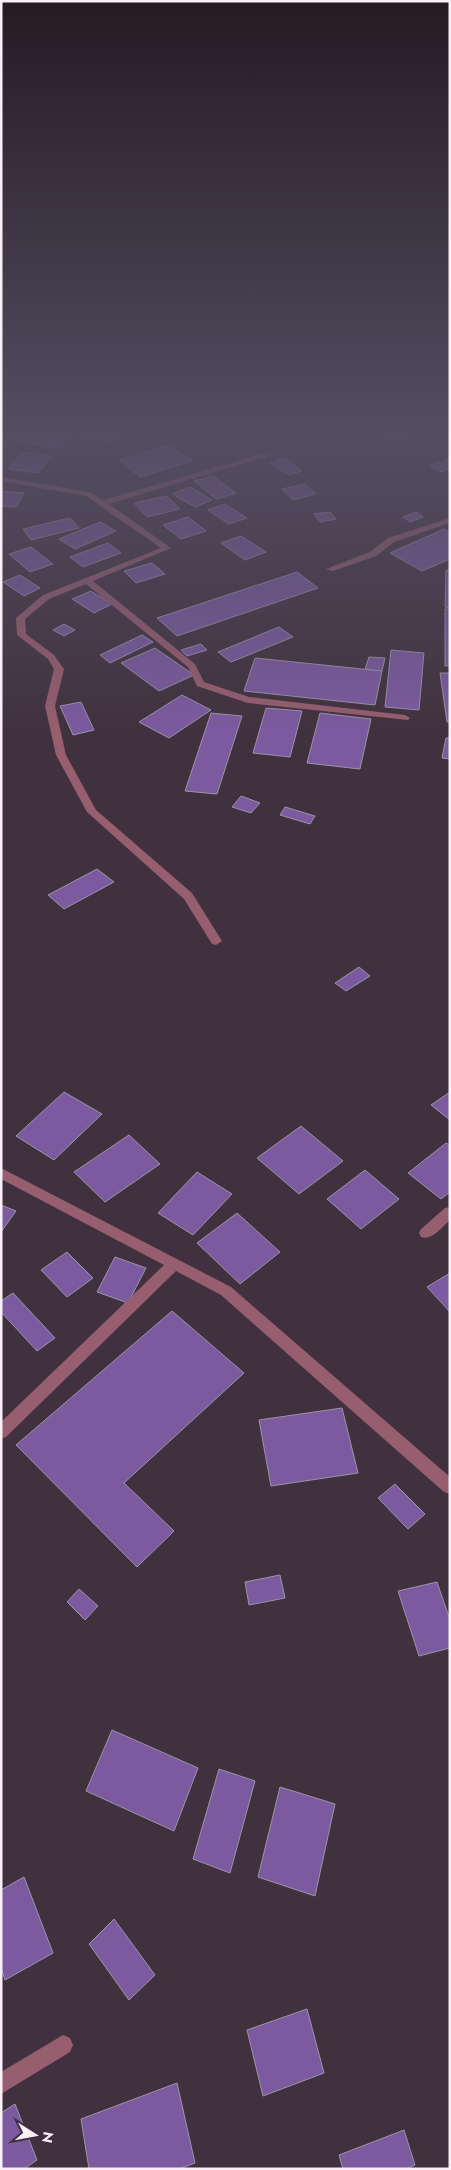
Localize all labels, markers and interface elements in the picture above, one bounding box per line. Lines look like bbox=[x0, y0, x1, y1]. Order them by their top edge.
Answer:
north arrow bbox=[10, 2110, 60, 2160]
text: N bbox=[37, 2130, 59, 2145]

